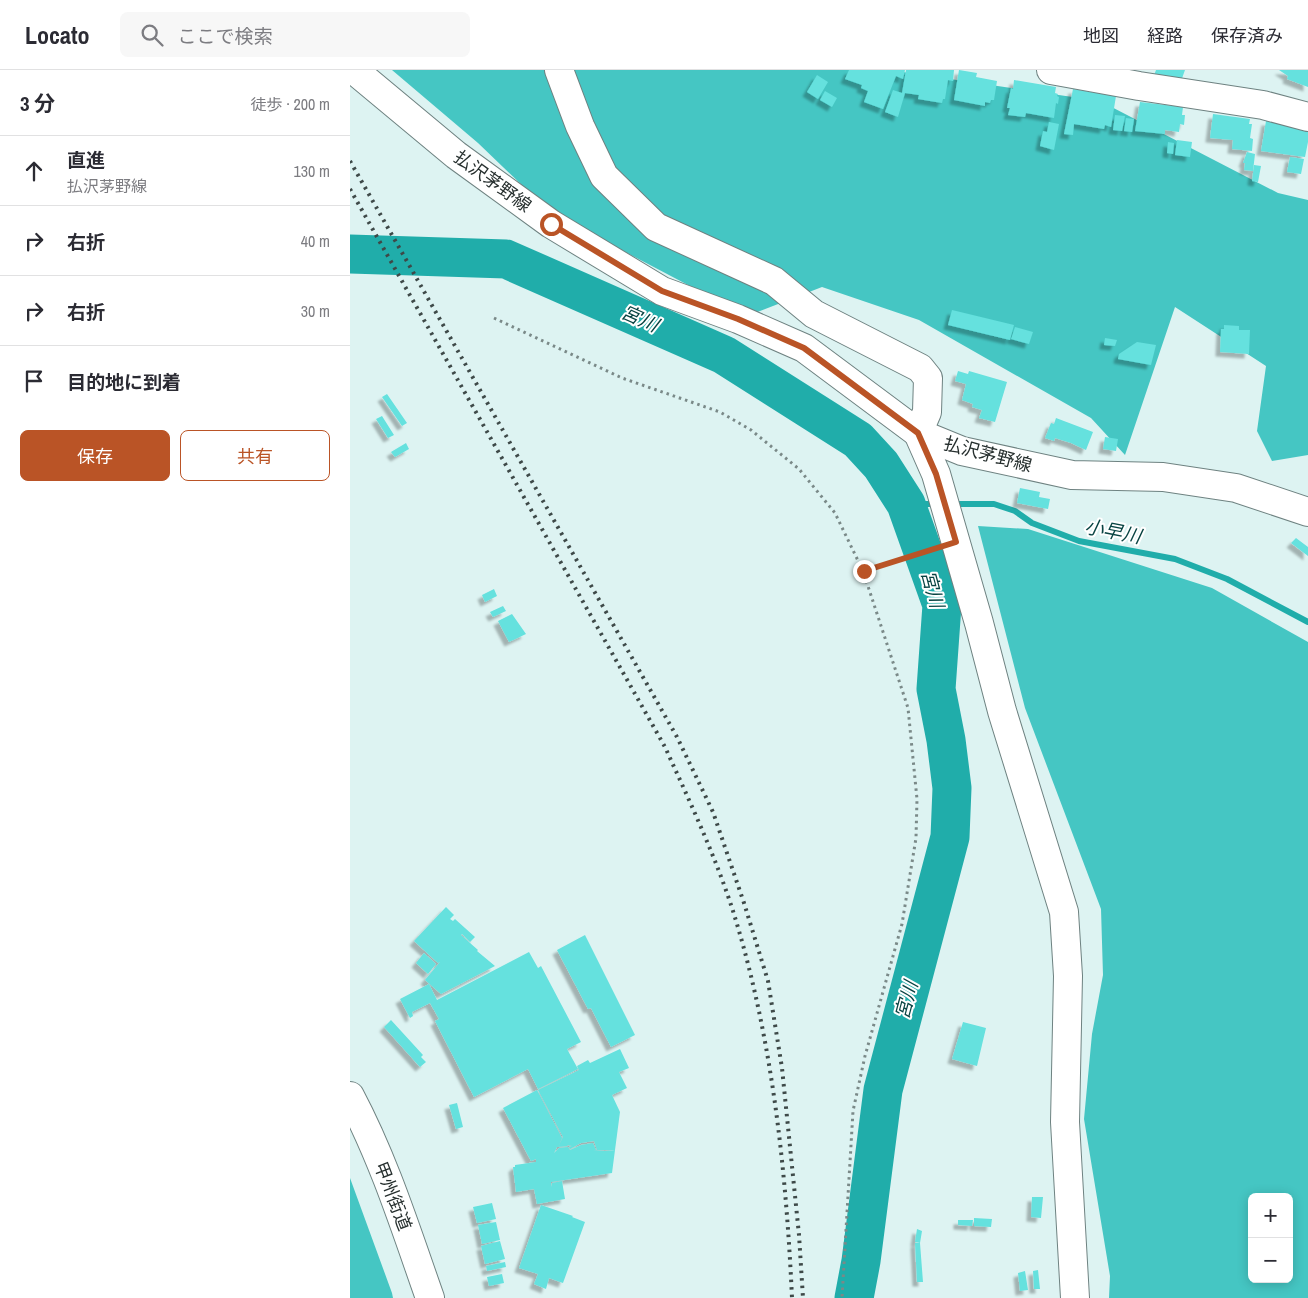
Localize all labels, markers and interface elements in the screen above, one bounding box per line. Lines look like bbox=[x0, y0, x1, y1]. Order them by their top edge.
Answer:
search box bbox=[120, 12, 470, 57]
text: Locato bbox=[25, 19, 90, 51]
icon: search bbox=[138, 21, 166, 49]
text: ここで検索 bbox=[178, 23, 273, 49]
text: 地図 bbox=[1083, 23, 1119, 48]
text: 経路 bbox=[1147, 23, 1183, 48]
text: 保存済み bbox=[1211, 23, 1283, 48]
text: 3 分 bbox=[20, 89, 55, 118]
text: 徒歩 · 200 m bbox=[251, 93, 330, 115]
street label: 払沢茅野線 bbox=[449, 144, 537, 218]
text: 直進 bbox=[67, 147, 105, 173]
icon: ahead bbox=[20, 157, 48, 185]
text: 130 m bbox=[294, 160, 330, 182]
text: 払沢茅野線 bbox=[67, 175, 147, 197]
route start bbox=[540, 213, 563, 236]
icon: right bbox=[20, 227, 48, 255]
text: 右折 bbox=[67, 229, 105, 255]
text: 40 m bbox=[301, 230, 330, 252]
icon: right bbox=[20, 297, 48, 325]
water label: 宮川 bbox=[617, 298, 664, 338]
text: 右折 bbox=[67, 299, 105, 325]
text: 30 m bbox=[301, 300, 330, 322]
icon: arrive bbox=[20, 367, 48, 395]
text: 目的地に到着 bbox=[67, 369, 181, 395]
button: 保存 bbox=[20, 430, 170, 481]
button: 共有 bbox=[180, 430, 330, 481]
street label: 払沢茅野線 bbox=[941, 430, 1035, 478]
water label: 小早川 bbox=[1083, 513, 1145, 550]
route end bbox=[853, 560, 876, 583]
water label: 宮川 bbox=[916, 567, 951, 613]
water label: 宮川 bbox=[889, 976, 924, 1022]
street label: 甲州街道 bbox=[368, 1158, 418, 1234]
map controls bbox=[1248, 1193, 1293, 1283]
button: + bbox=[1248, 1193, 1293, 1238]
button: − bbox=[1248, 1238, 1293, 1283]

